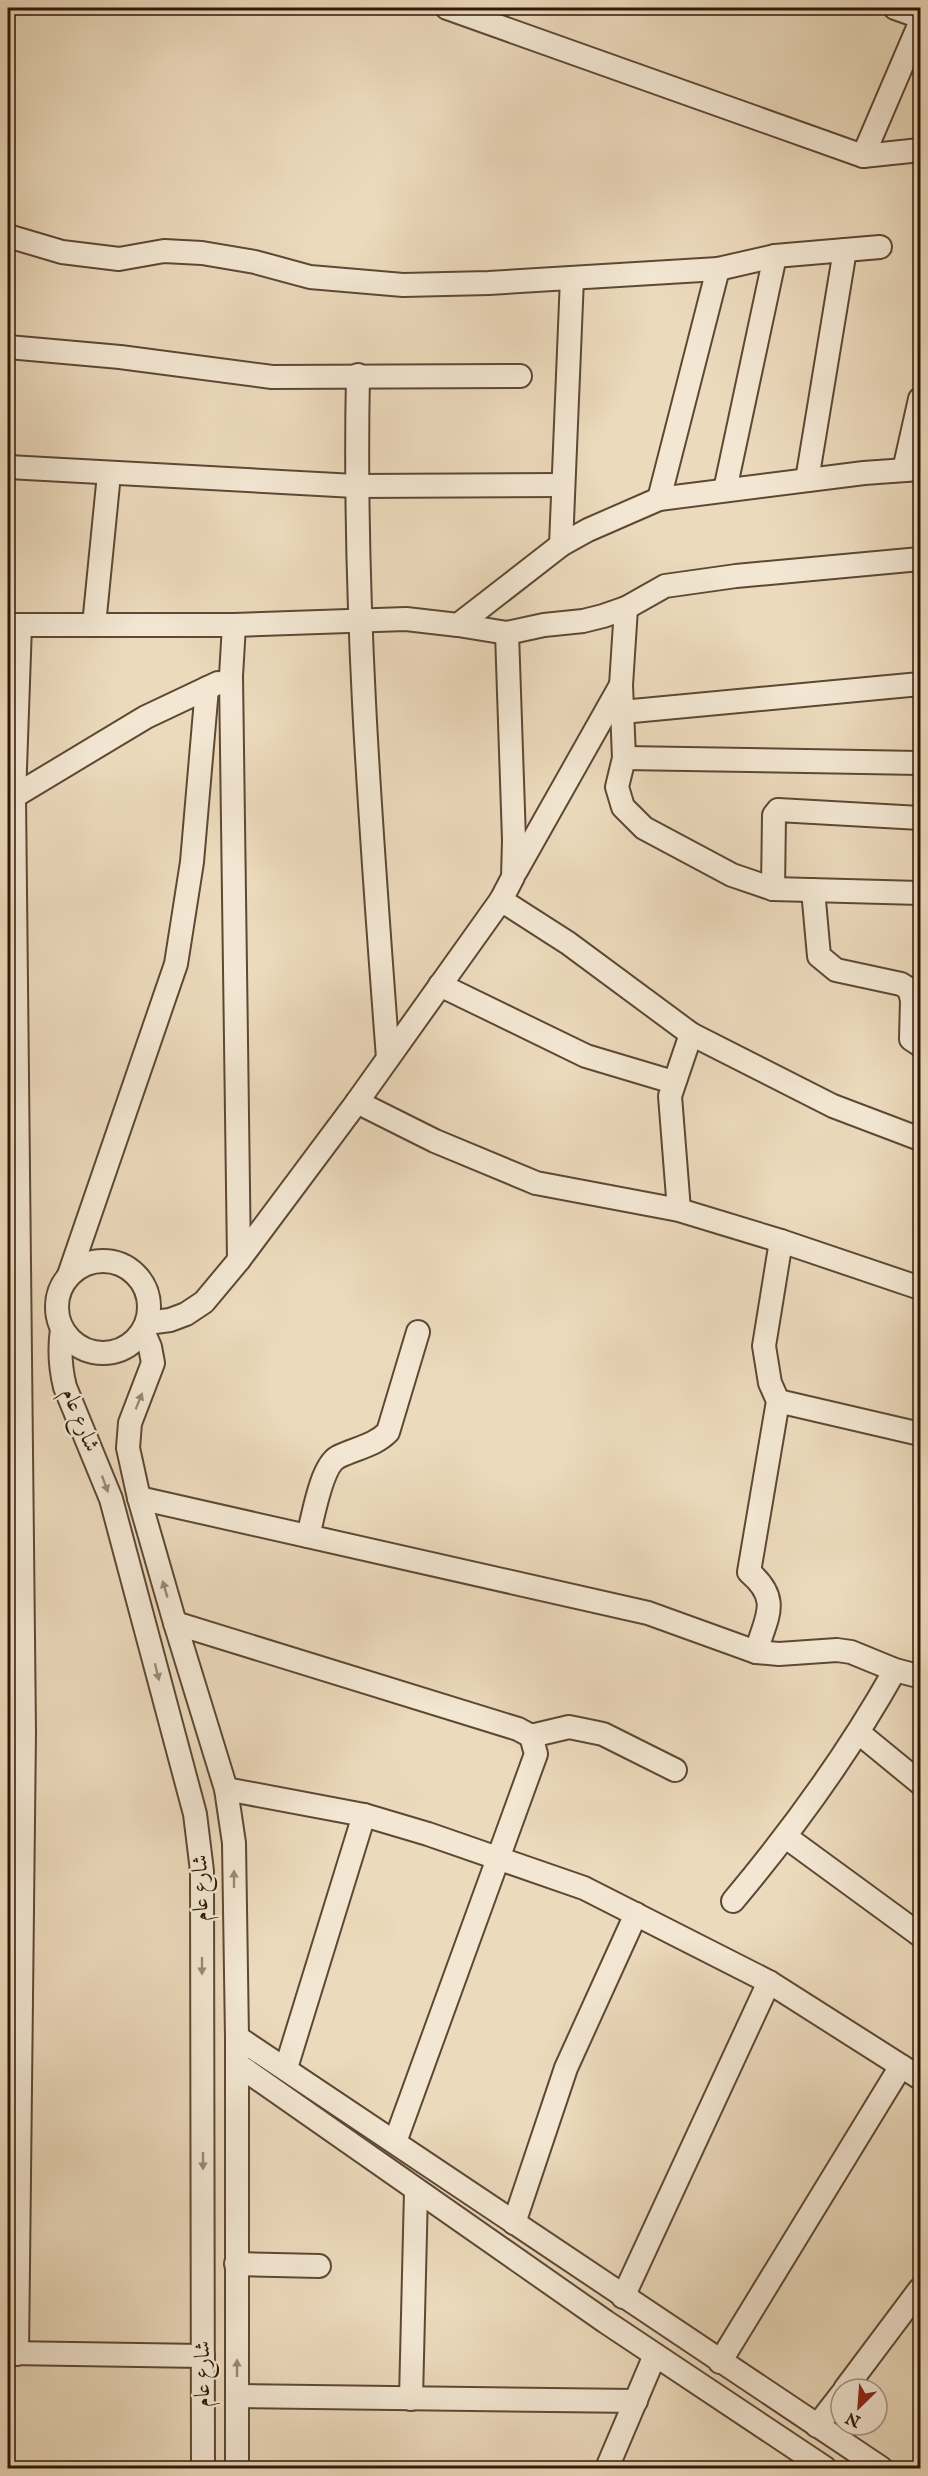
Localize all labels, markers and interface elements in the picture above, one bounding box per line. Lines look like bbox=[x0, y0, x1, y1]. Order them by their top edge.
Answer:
street label: شارع عام bbox=[51, 1384, 105, 1458]
one-way arrow bbox=[134, 1391, 144, 1409]
one-way arrow bbox=[101, 1475, 111, 1493]
one-way arrow bbox=[160, 1580, 169, 1598]
one-way arrow bbox=[152, 1663, 162, 1681]
street label: شارع عام bbox=[186, 1854, 220, 1922]
one-way arrow bbox=[229, 1870, 239, 1889]
one-way arrow bbox=[197, 1957, 207, 1976]
one-way arrow bbox=[198, 2152, 208, 2171]
street label: شارع عام bbox=[189, 2341, 221, 2407]
one-way arrow bbox=[232, 2359, 241, 2378]
north arrow bbox=[829, 2377, 889, 2437]
text: N bbox=[843, 2407, 865, 2431]

